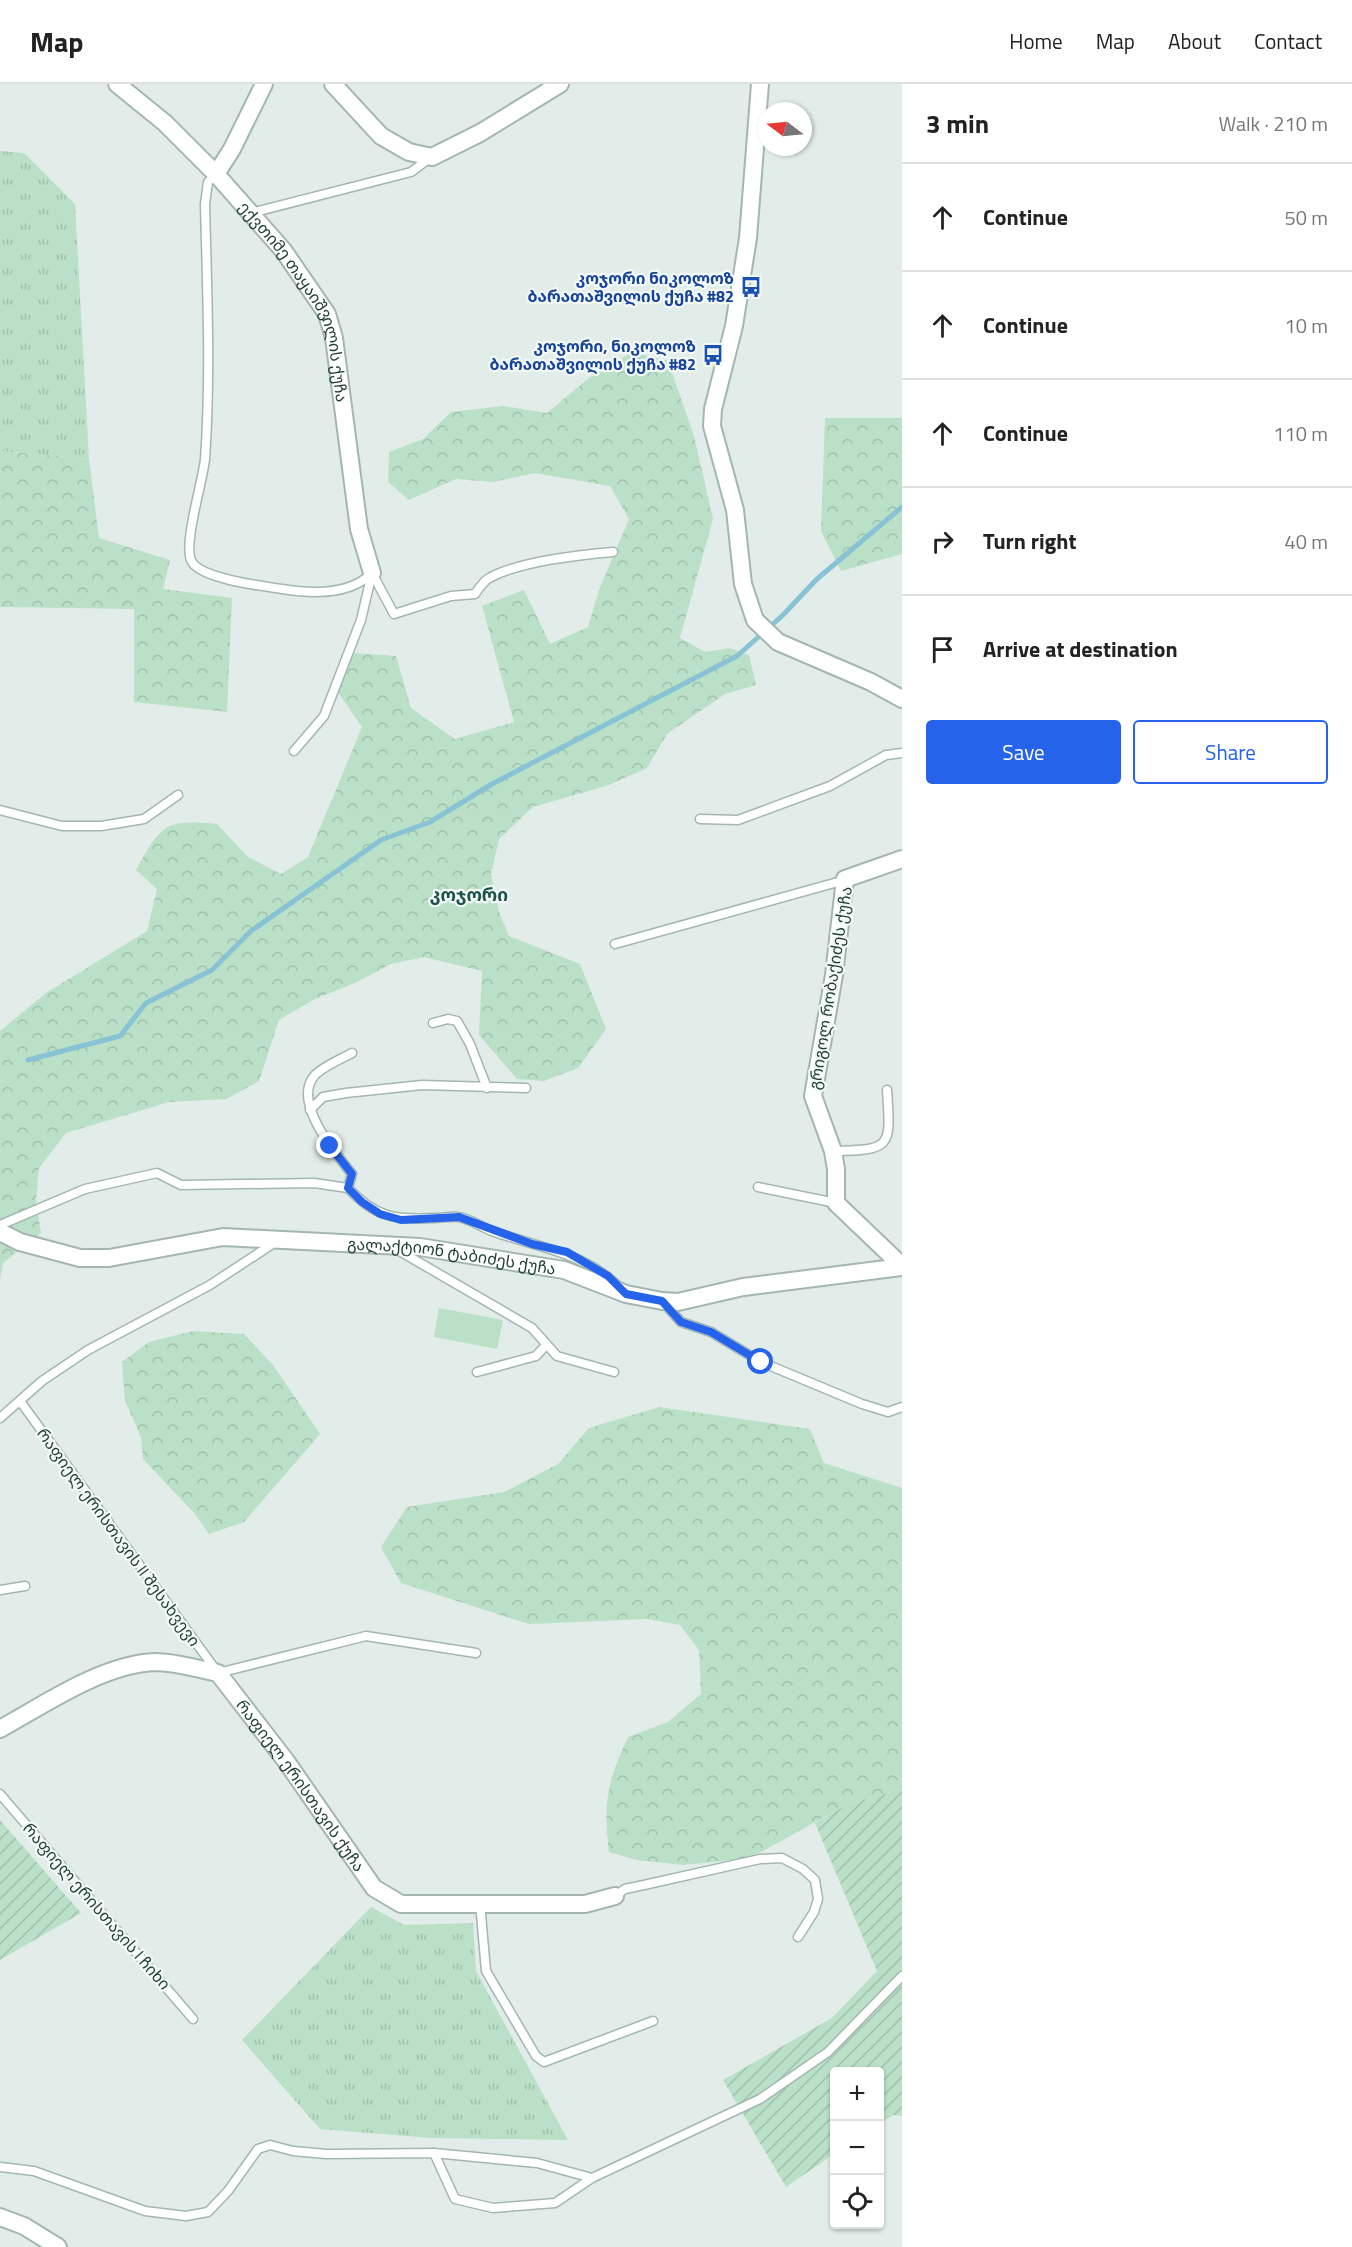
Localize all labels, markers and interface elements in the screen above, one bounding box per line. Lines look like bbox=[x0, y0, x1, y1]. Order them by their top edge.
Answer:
text: Map bbox=[30, 20, 84, 63]
text: Home bbox=[1009, 25, 1063, 57]
text: Map bbox=[1096, 25, 1135, 57]
text: About bbox=[1168, 25, 1221, 57]
text: Contact bbox=[1254, 25, 1322, 57]
north arrow bbox=[758, 102, 812, 156]
text: 3 min bbox=[926, 104, 989, 143]
text: Walk · 210 m bbox=[1219, 108, 1328, 139]
street label: ექვთიმე თაყაიშვილის ქუჩა bbox=[233, 196, 354, 404]
text: Continue bbox=[983, 200, 1068, 234]
icon: ahead bbox=[926, 201, 959, 234]
text: 50 m bbox=[1284, 202, 1328, 233]
place label: კოჯორი ნიკოლოზ ბარათაშვილის ქუჩა #82 bbox=[528, 266, 734, 308]
bus stop icon: კოჯორი ნიკოლოზ ბარათაშვილის ქუჩა #82 bbox=[739, 275, 763, 299]
text: Continue bbox=[983, 308, 1068, 342]
icon: ahead bbox=[926, 309, 959, 342]
text: 10 m bbox=[1284, 310, 1328, 341]
place label: კოჯორი, ნიკოლოზ ბარათაშვილის ქუჩა #82 bbox=[490, 334, 696, 376]
bus stop icon: კოჯორი, ნიკოლოზ ბარათაშვილის ქუჩა #82 bbox=[701, 343, 725, 367]
text: Continue bbox=[983, 416, 1068, 450]
icon: ahead bbox=[926, 417, 959, 450]
text: 110 m bbox=[1273, 418, 1328, 449]
text: Turn right bbox=[983, 524, 1077, 558]
icon: right bbox=[926, 525, 959, 558]
text: 40 m bbox=[1284, 526, 1328, 557]
text: Arrive at destination bbox=[983, 632, 1178, 666]
icon: arrive bbox=[926, 633, 959, 666]
button: Save bbox=[926, 720, 1121, 784]
button: Share bbox=[1133, 720, 1328, 784]
district label: კოჯორი bbox=[430, 881, 508, 908]
street label: გრიგოლ რობაქიძეს ქუჩა bbox=[802, 885, 858, 1091]
route end bbox=[316, 1132, 342, 1158]
street label: გალაქტიონ ტაბიძეს ქუჩა bbox=[347, 1231, 558, 1281]
route start bbox=[747, 1348, 773, 1374]
street label: რაფიელ ერისთავის II შესახვევი bbox=[31, 1423, 207, 1651]
street label: რაფიელ ერისთავის ქუჩა bbox=[230, 1694, 371, 1876]
street label: რაფიელ ერისთავის I ჩიხი bbox=[17, 1817, 177, 1995]
map controls bbox=[830, 2067, 884, 2229]
button: + bbox=[830, 2067, 884, 2121]
button: − bbox=[830, 2121, 884, 2175]
button: locate bbox=[830, 2175, 884, 2229]

